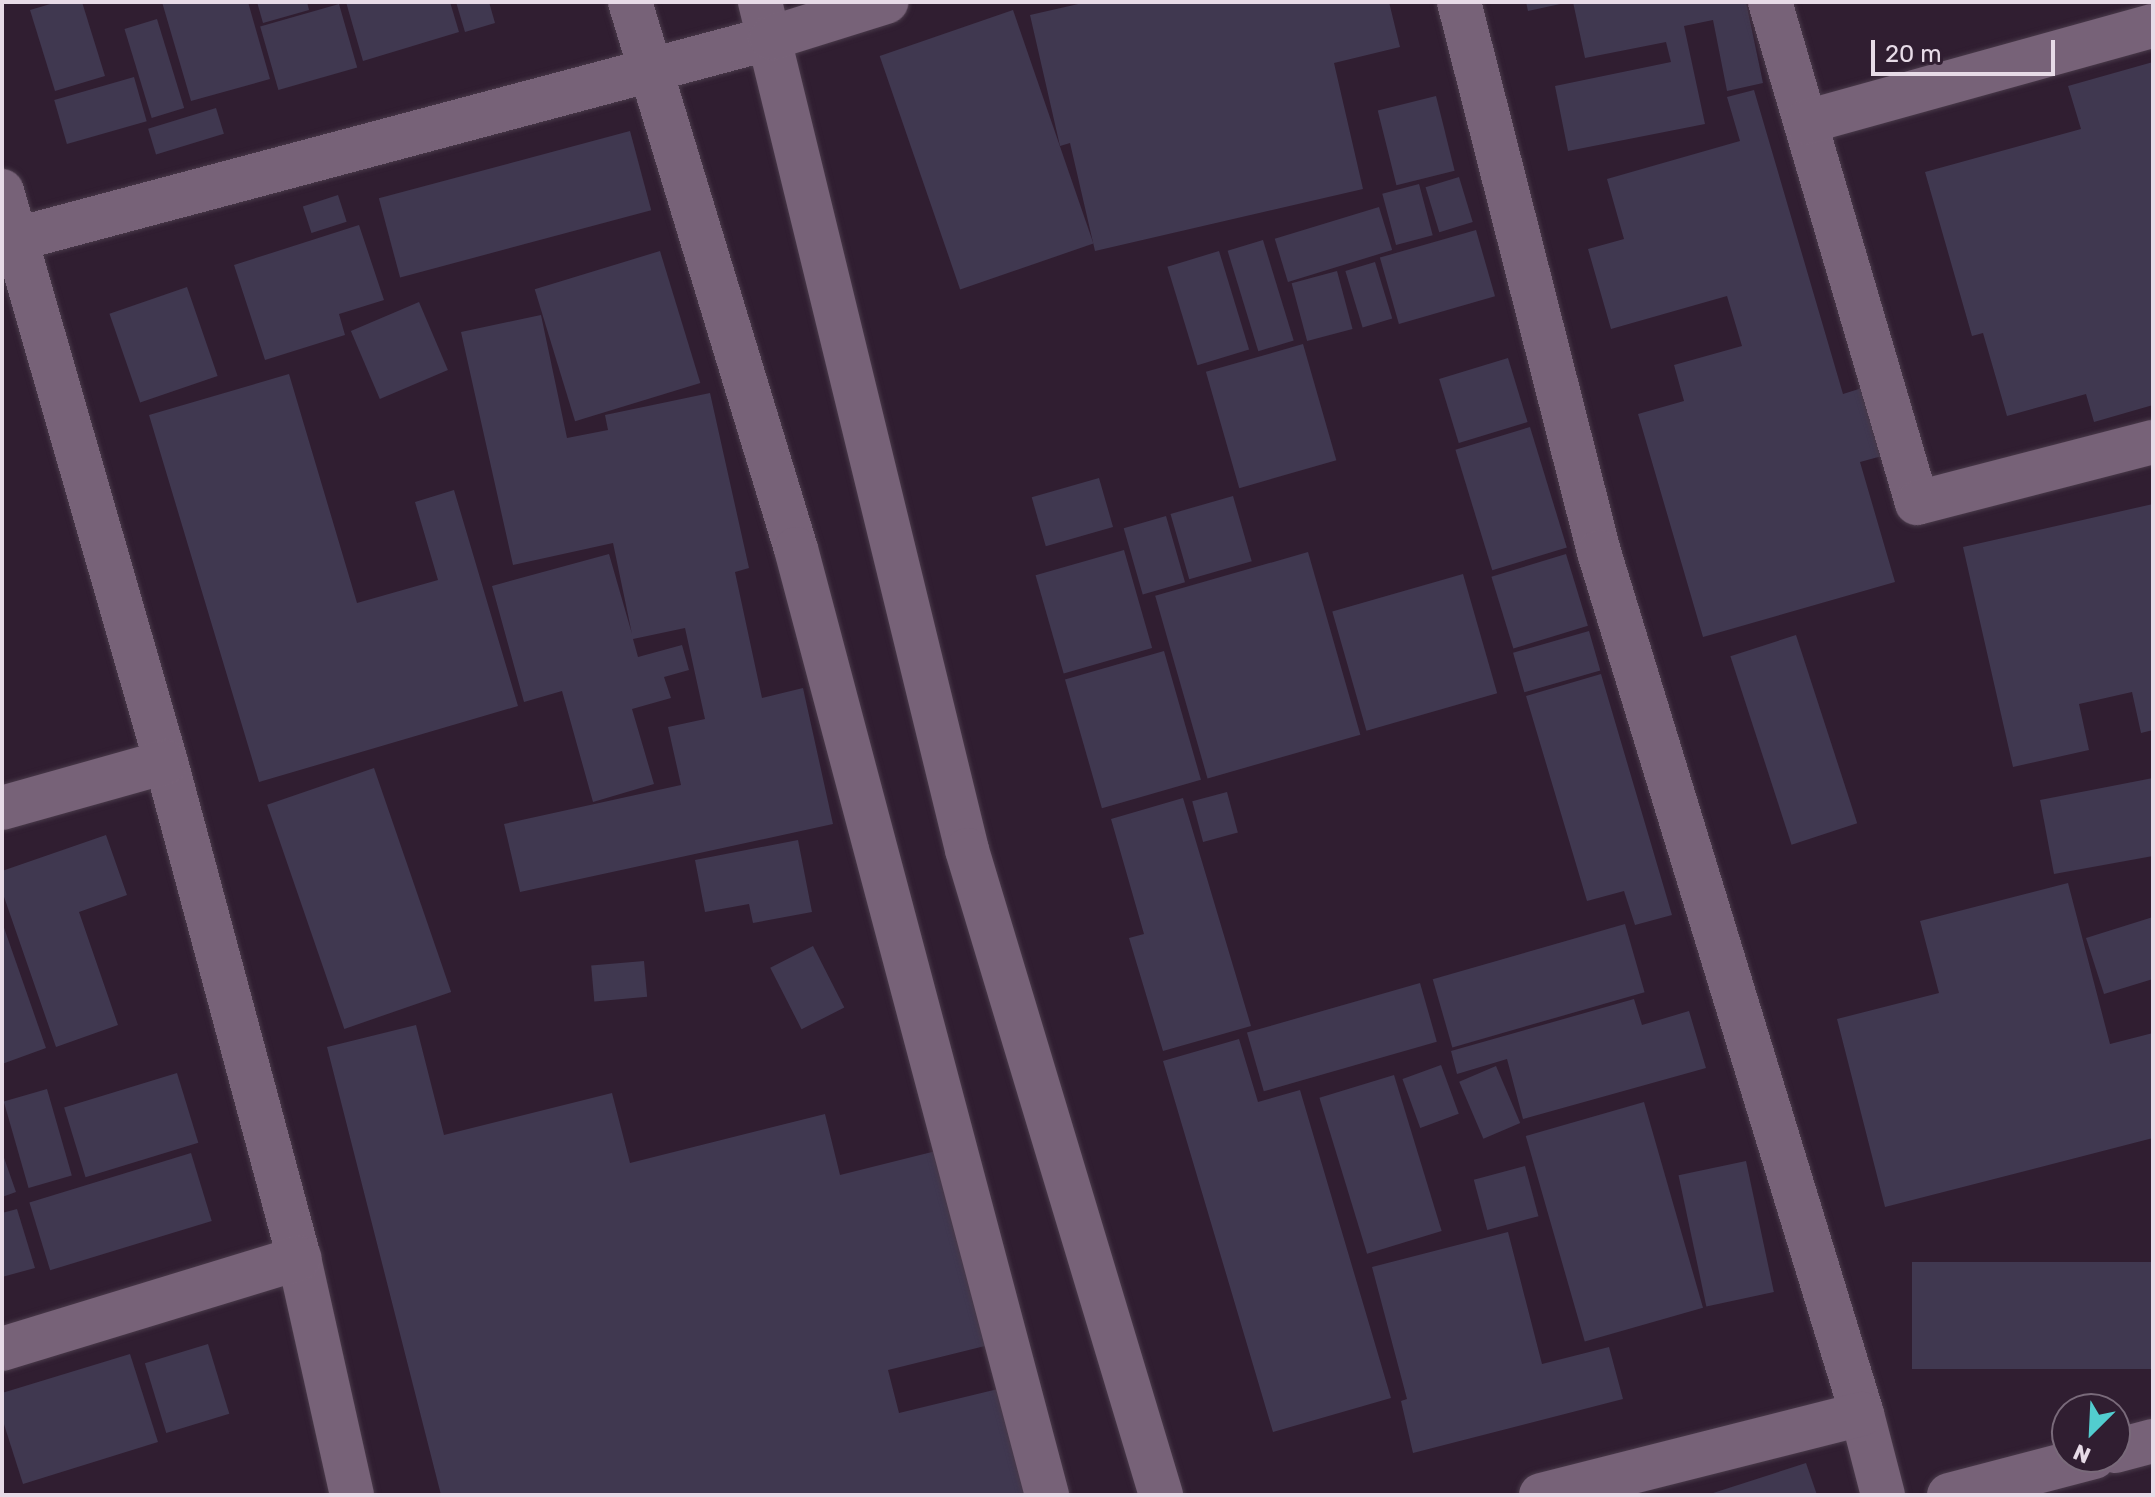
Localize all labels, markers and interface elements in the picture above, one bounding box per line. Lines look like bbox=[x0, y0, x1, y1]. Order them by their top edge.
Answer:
scale bar bbox=[1875, 24, 2059, 74]
text: 20 m bbox=[1885, 40, 1942, 68]
north arrow bbox=[2051, 1393, 2131, 1473]
text: N bbox=[2069, 1438, 2095, 1469]

